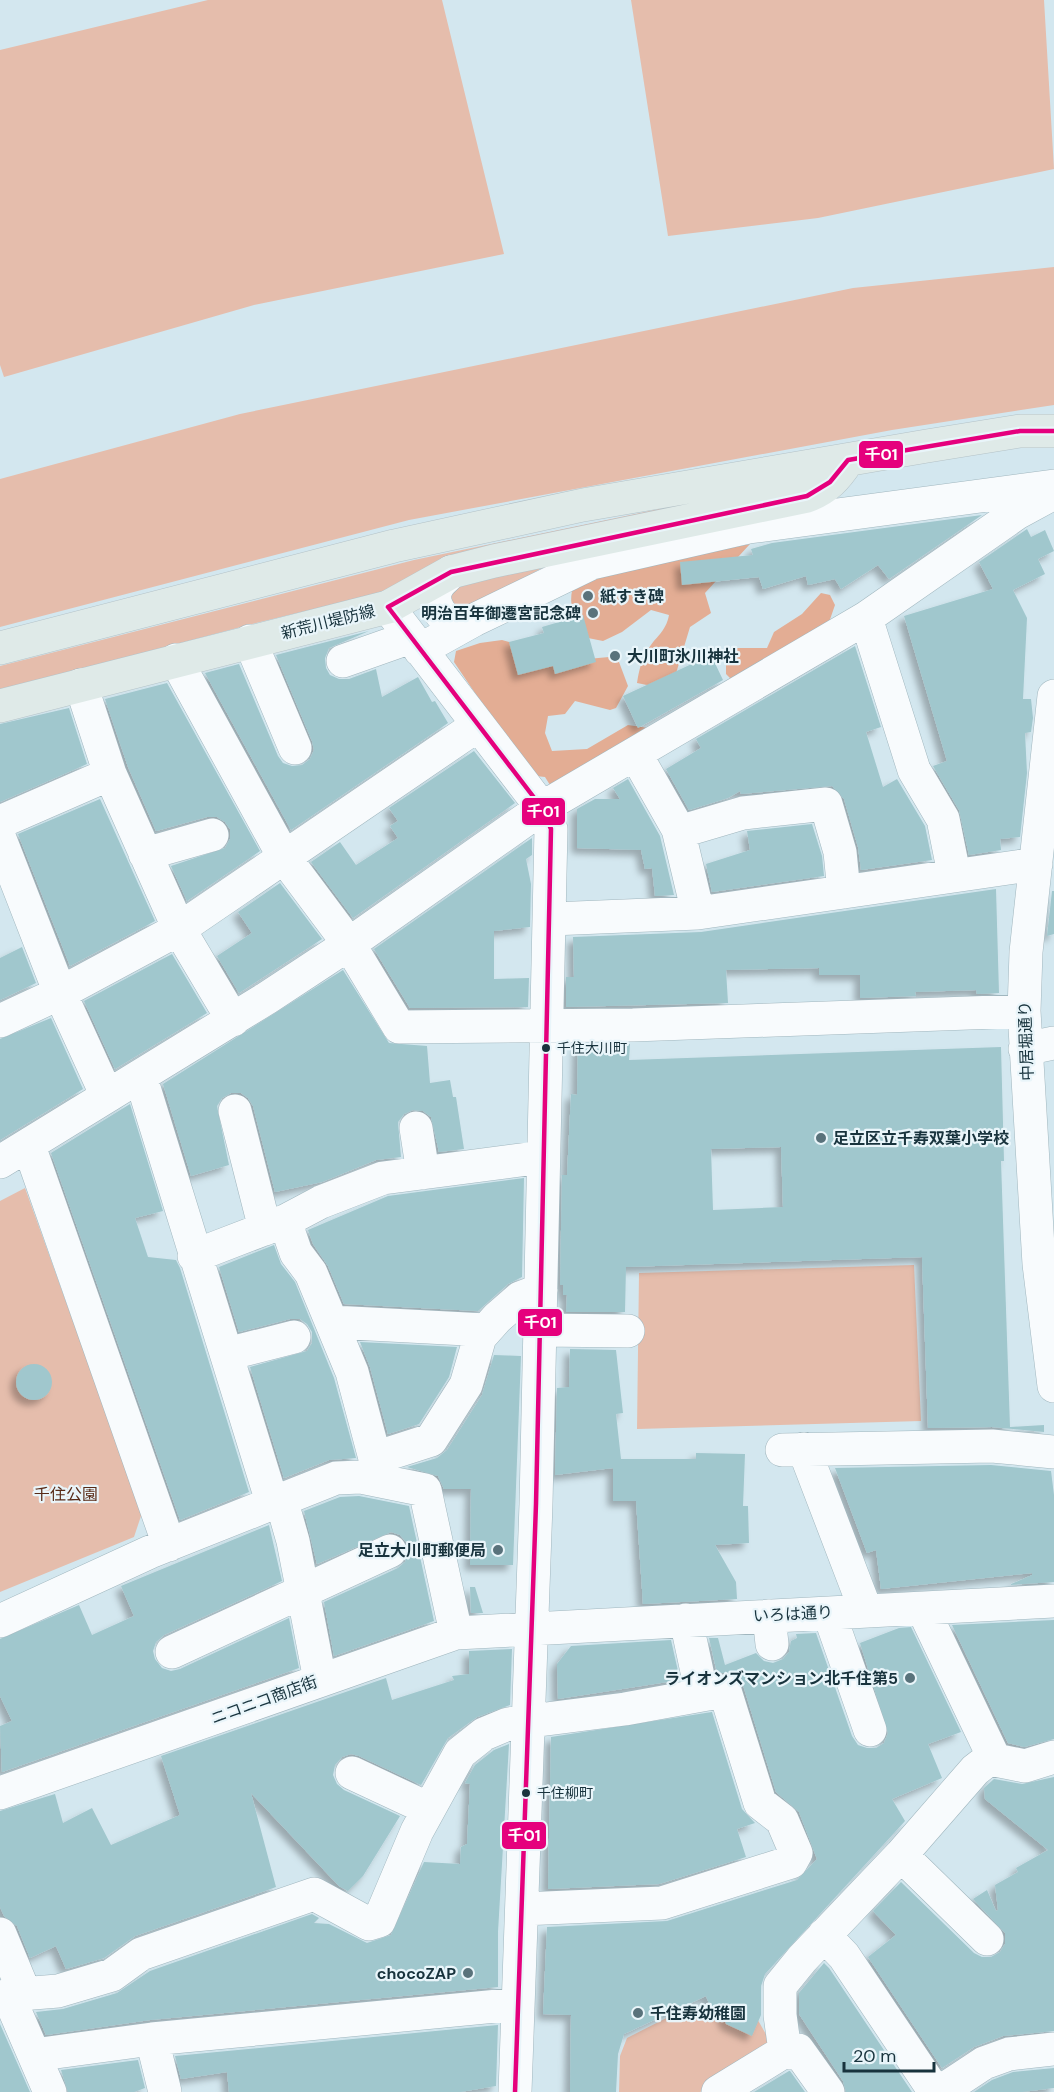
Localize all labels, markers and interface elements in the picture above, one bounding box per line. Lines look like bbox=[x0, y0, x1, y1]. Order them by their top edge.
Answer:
line badge: 千01 bbox=[858, 440, 904, 469]
text: 千01 bbox=[864, 444, 898, 465]
place label: 紙すき碑 bbox=[600, 586, 664, 607]
marker: 紙すき碑 bbox=[581, 589, 595, 603]
street label: 新荒川堤防線 bbox=[279, 600, 377, 644]
place label: 明治百年御遷宮記念碑 bbox=[421, 603, 581, 624]
marker: 明治百年御遷宮記念碑 bbox=[586, 606, 600, 620]
place label: 大川町氷川神社 bbox=[627, 646, 739, 667]
marker: 大川町氷川神社 bbox=[608, 649, 622, 663]
line badge: 千01 bbox=[521, 797, 566, 826]
text: 千01 bbox=[526, 801, 560, 822]
street label: 中居堀通り bbox=[1014, 1001, 1038, 1081]
place label: 千住大川町 bbox=[557, 1039, 627, 1057]
marker: 千住大川町 bbox=[540, 1042, 552, 1054]
place label: 足立区立千寿双葉小学校 bbox=[833, 1128, 1009, 1149]
marker: 足立区立千寿双葉小学校 bbox=[814, 1131, 828, 1145]
line badge: 千01 bbox=[517, 1308, 563, 1337]
text: 千01 bbox=[523, 1312, 557, 1333]
park label: 千住公園 bbox=[34, 1484, 98, 1505]
place label: 足立大川町郵便局 bbox=[358, 1540, 486, 1561]
marker: 足立大川町郵便局 bbox=[491, 1543, 505, 1557]
street label: いろは通り bbox=[752, 1601, 834, 1627]
place label: ライオンズマンション北千住第5 bbox=[664, 1668, 898, 1689]
street label: ニコニコ商店街 bbox=[208, 1671, 320, 1729]
marker: ライオンズマンション北千住第5 bbox=[903, 1671, 917, 1685]
place label: 千住柳町 bbox=[537, 1784, 593, 1802]
marker: 千住柳町 bbox=[520, 1787, 532, 1799]
line badge: 千01 bbox=[501, 1821, 547, 1850]
text: 千01 bbox=[507, 1825, 541, 1846]
place label: chocoZAP bbox=[377, 1963, 456, 1984]
marker: chocoZAP bbox=[461, 1966, 475, 1980]
place label: 千住寿幼稚園 bbox=[650, 2003, 746, 2024]
marker: 千住寿幼稚園 bbox=[631, 2006, 645, 2020]
scale bar bbox=[844, 2035, 934, 2073]
text: 20 m bbox=[853, 2044, 896, 2068]

